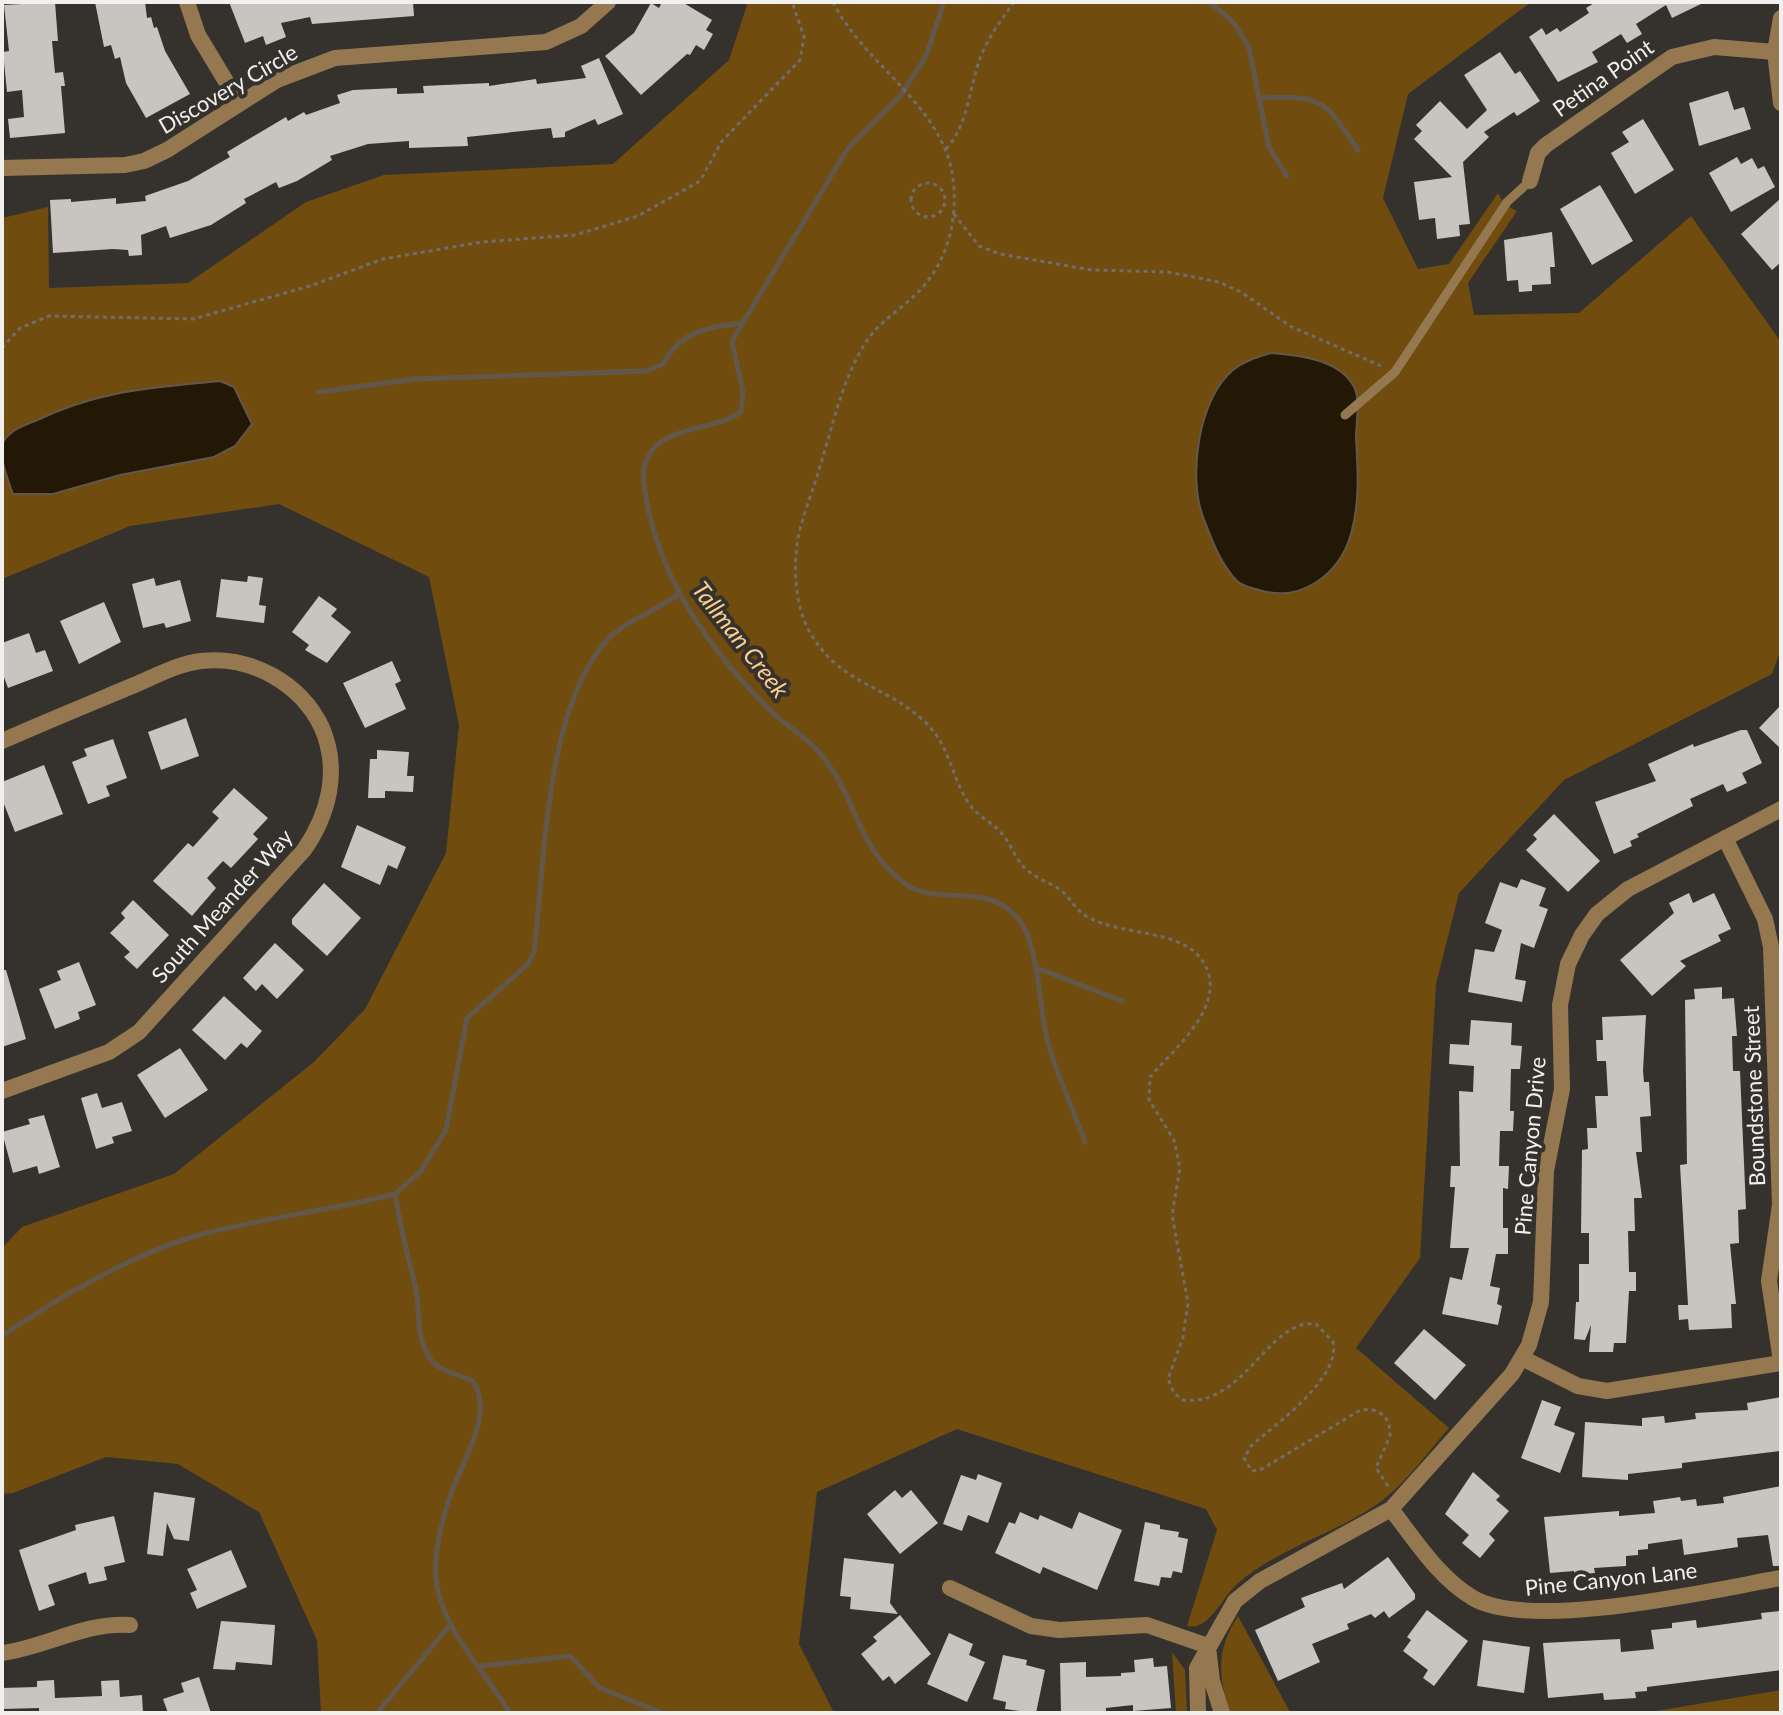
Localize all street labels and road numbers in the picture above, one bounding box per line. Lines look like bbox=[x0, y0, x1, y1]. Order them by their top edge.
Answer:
street label: Petina Point bbox=[1547, 33, 1658, 122]
street label: Discovery Circle bbox=[154, 38, 302, 139]
street label: South Meander Way bbox=[145, 823, 298, 988]
street label: Boundstone Street bbox=[1737, 1005, 1770, 1187]
street label: Pine Canyon Drive bbox=[1508, 1055, 1551, 1237]
street label: Pine Canyon Lane bbox=[1523, 1556, 1698, 1601]

